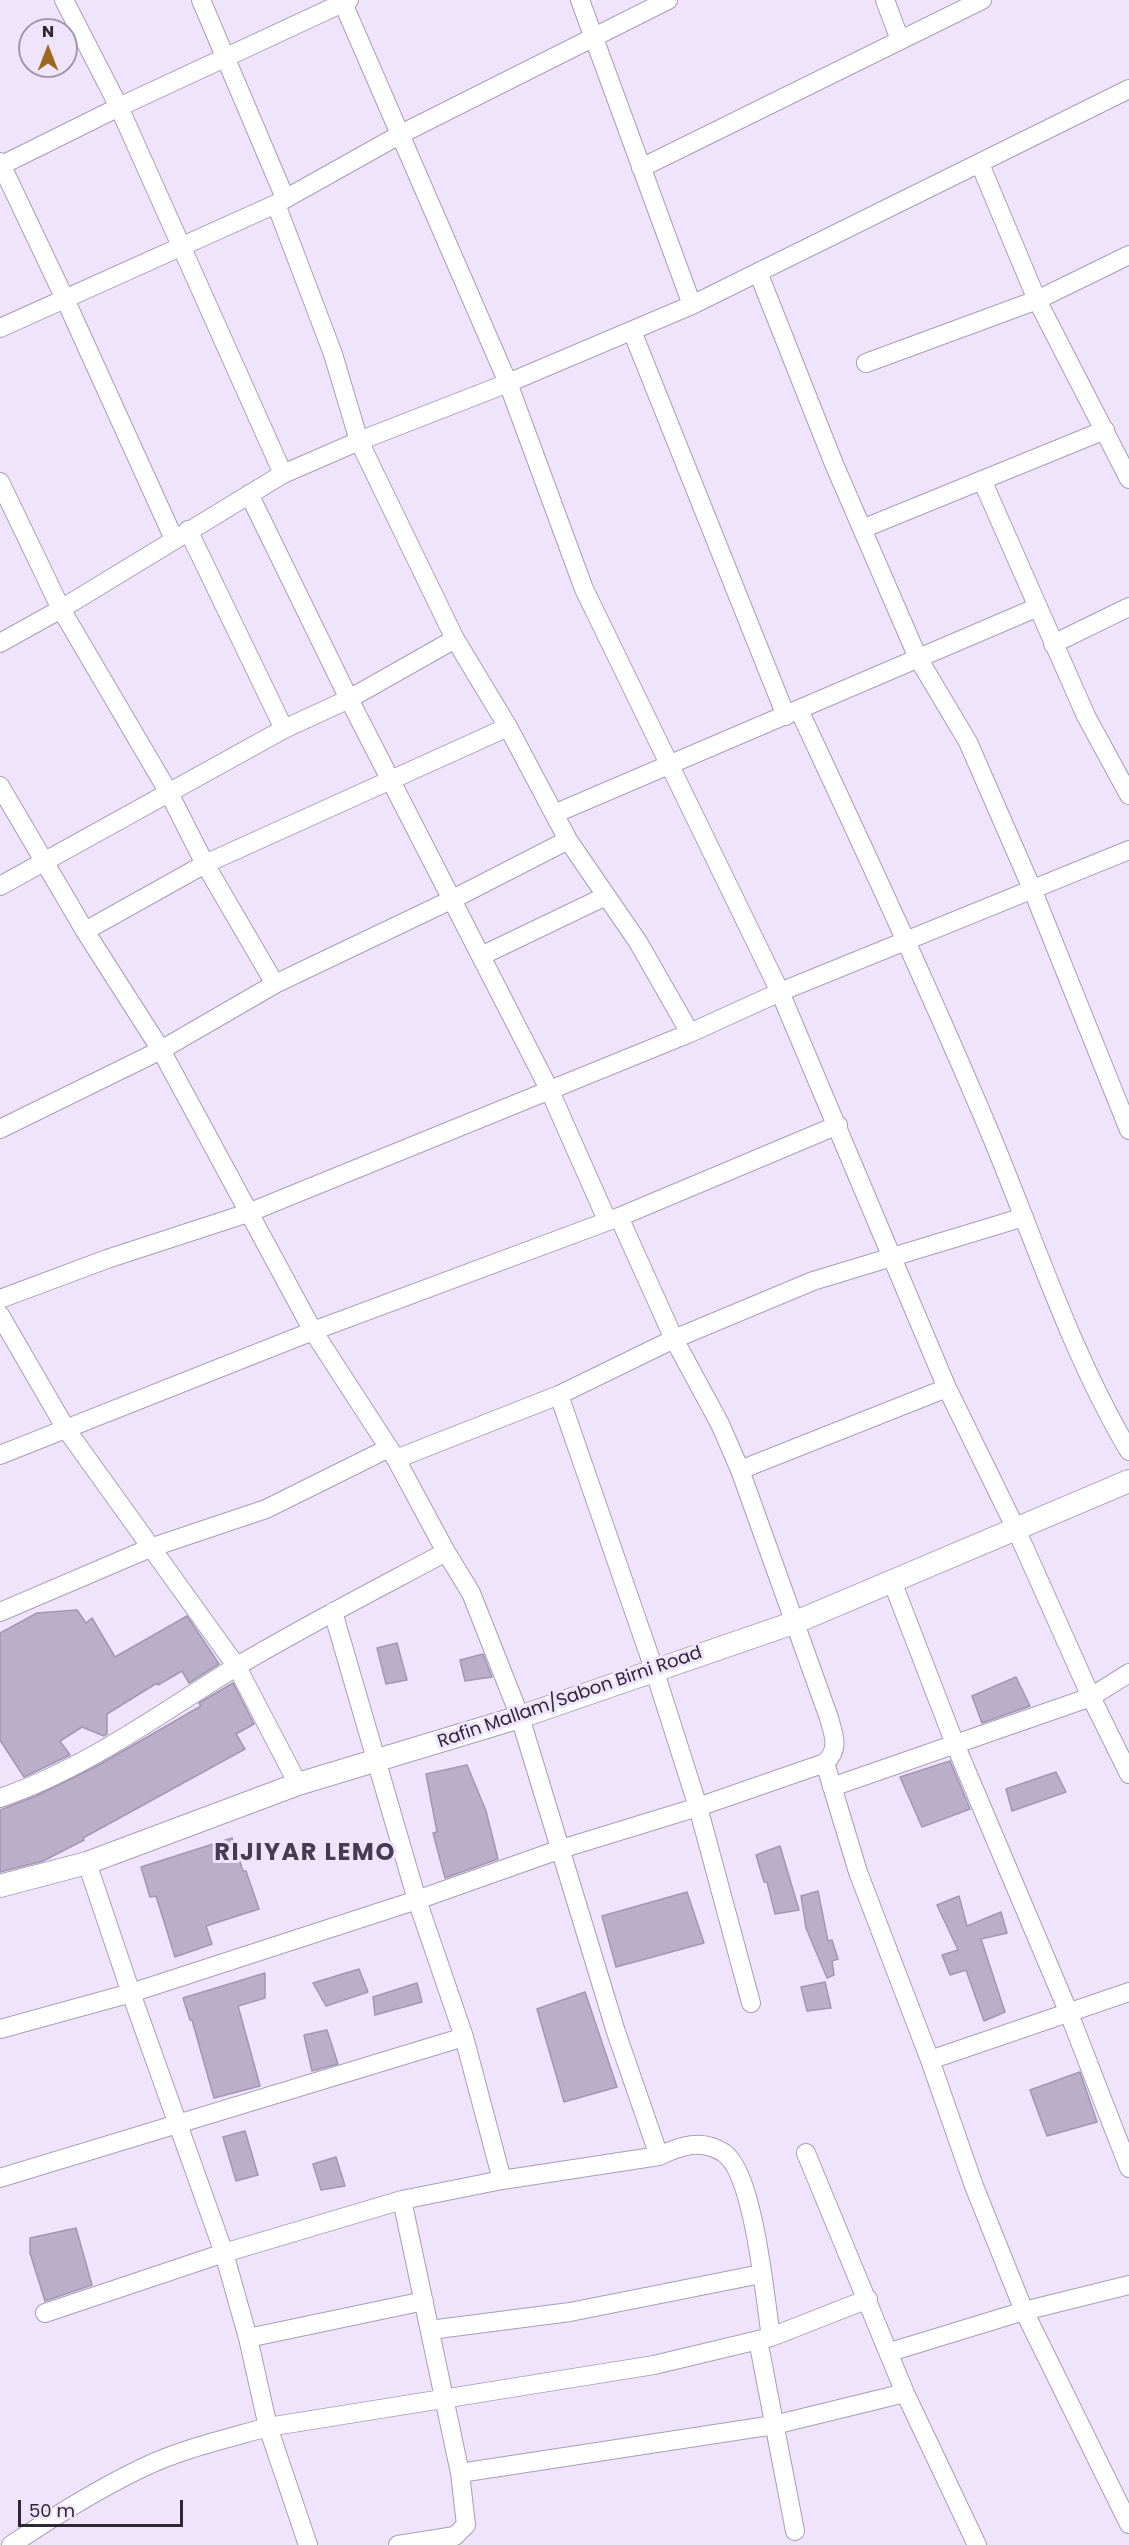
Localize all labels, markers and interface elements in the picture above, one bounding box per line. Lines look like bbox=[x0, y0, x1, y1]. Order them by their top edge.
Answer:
north arrow bbox=[18, 18, 78, 78]
text: N bbox=[42, 20, 54, 43]
street label: Rafin Mallam/Sabon Birni Road bbox=[435, 1643, 705, 1753]
district label: RIJIYAR LEMO bbox=[214, 1840, 396, 1868]
scale bar bbox=[21, 2488, 186, 2526]
text: 50 m bbox=[29, 2498, 75, 2523]

